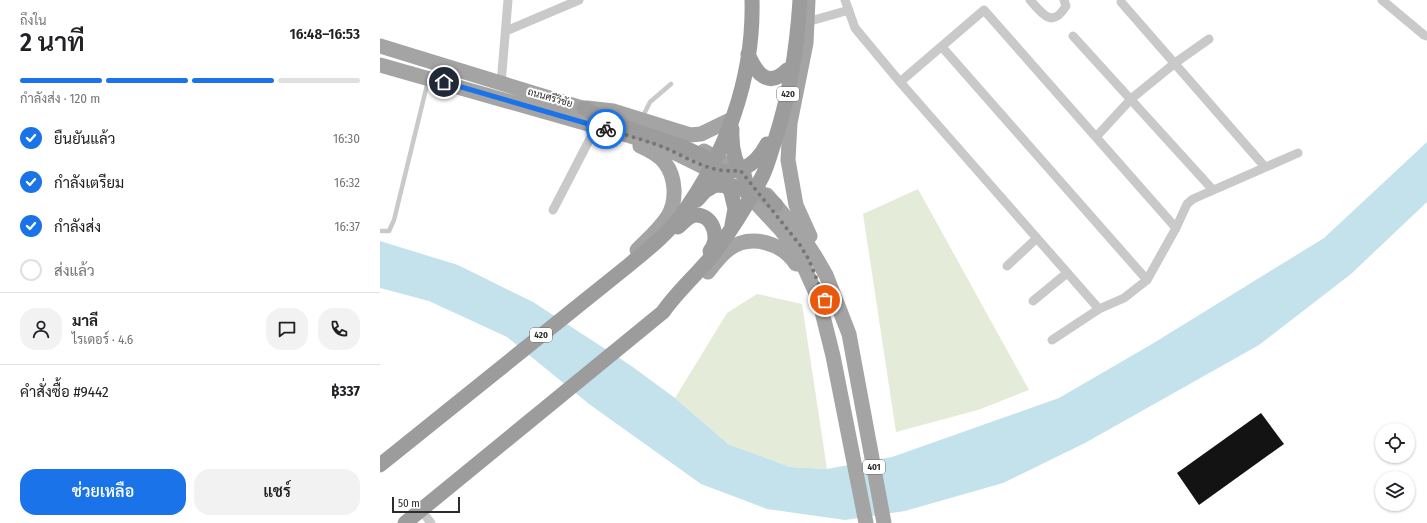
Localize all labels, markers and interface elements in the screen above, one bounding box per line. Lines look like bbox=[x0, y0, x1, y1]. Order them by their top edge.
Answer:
text: ถึงใน bbox=[20, 13, 47, 28]
text: 16:48–16:53 bbox=[290, 25, 360, 43]
text: 2 นาที bbox=[20, 27, 85, 58]
pin bbox=[427, 65, 461, 99]
icon: home bbox=[433, 71, 455, 93]
street label: ถนนศรีวิชัย bbox=[526, 85, 574, 110]
road number: 420 bbox=[777, 87, 799, 101]
text: กำลังส่ง · 120 m bbox=[20, 91, 100, 106]
courier bbox=[586, 109, 626, 149]
icon: bike bbox=[595, 118, 617, 140]
icon: check bbox=[20, 127, 42, 149]
text: ยืนยันแล้ว bbox=[54, 130, 115, 148]
text: 16:30 bbox=[333, 131, 360, 146]
icon: check bbox=[20, 171, 42, 193]
text: กำลังเตรียม bbox=[54, 174, 124, 192]
text: 16:32 bbox=[334, 175, 360, 190]
icon: check bbox=[20, 215, 42, 237]
text: กำลังส่ง bbox=[54, 218, 101, 236]
text: 16:37 bbox=[335, 219, 360, 234]
text: ส่งแล้ว bbox=[54, 262, 95, 280]
pin bbox=[808, 283, 842, 317]
icon: bag bbox=[814, 289, 836, 311]
button: person bbox=[20, 308, 62, 350]
button: chat bbox=[266, 308, 308, 350]
button: phone bbox=[318, 308, 360, 350]
text: มาลี bbox=[72, 312, 98, 330]
road number: 420 bbox=[530, 328, 552, 342]
text: ไรเดอร์ · 4.6 bbox=[72, 332, 133, 347]
text: ฿337 bbox=[331, 382, 360, 400]
text: คำสั่งซื้อ #9442 bbox=[20, 383, 109, 401]
map controls bbox=[1375, 423, 1415, 511]
button: locate bbox=[1375, 423, 1415, 463]
road number: 401 bbox=[863, 460, 885, 474]
button: ช่วยเหลือ bbox=[20, 469, 186, 515]
button: แชร์ bbox=[194, 469, 360, 515]
button: layers bbox=[1375, 471, 1415, 511]
scale bar bbox=[392, 495, 460, 514]
text: 50 m bbox=[398, 497, 420, 510]

